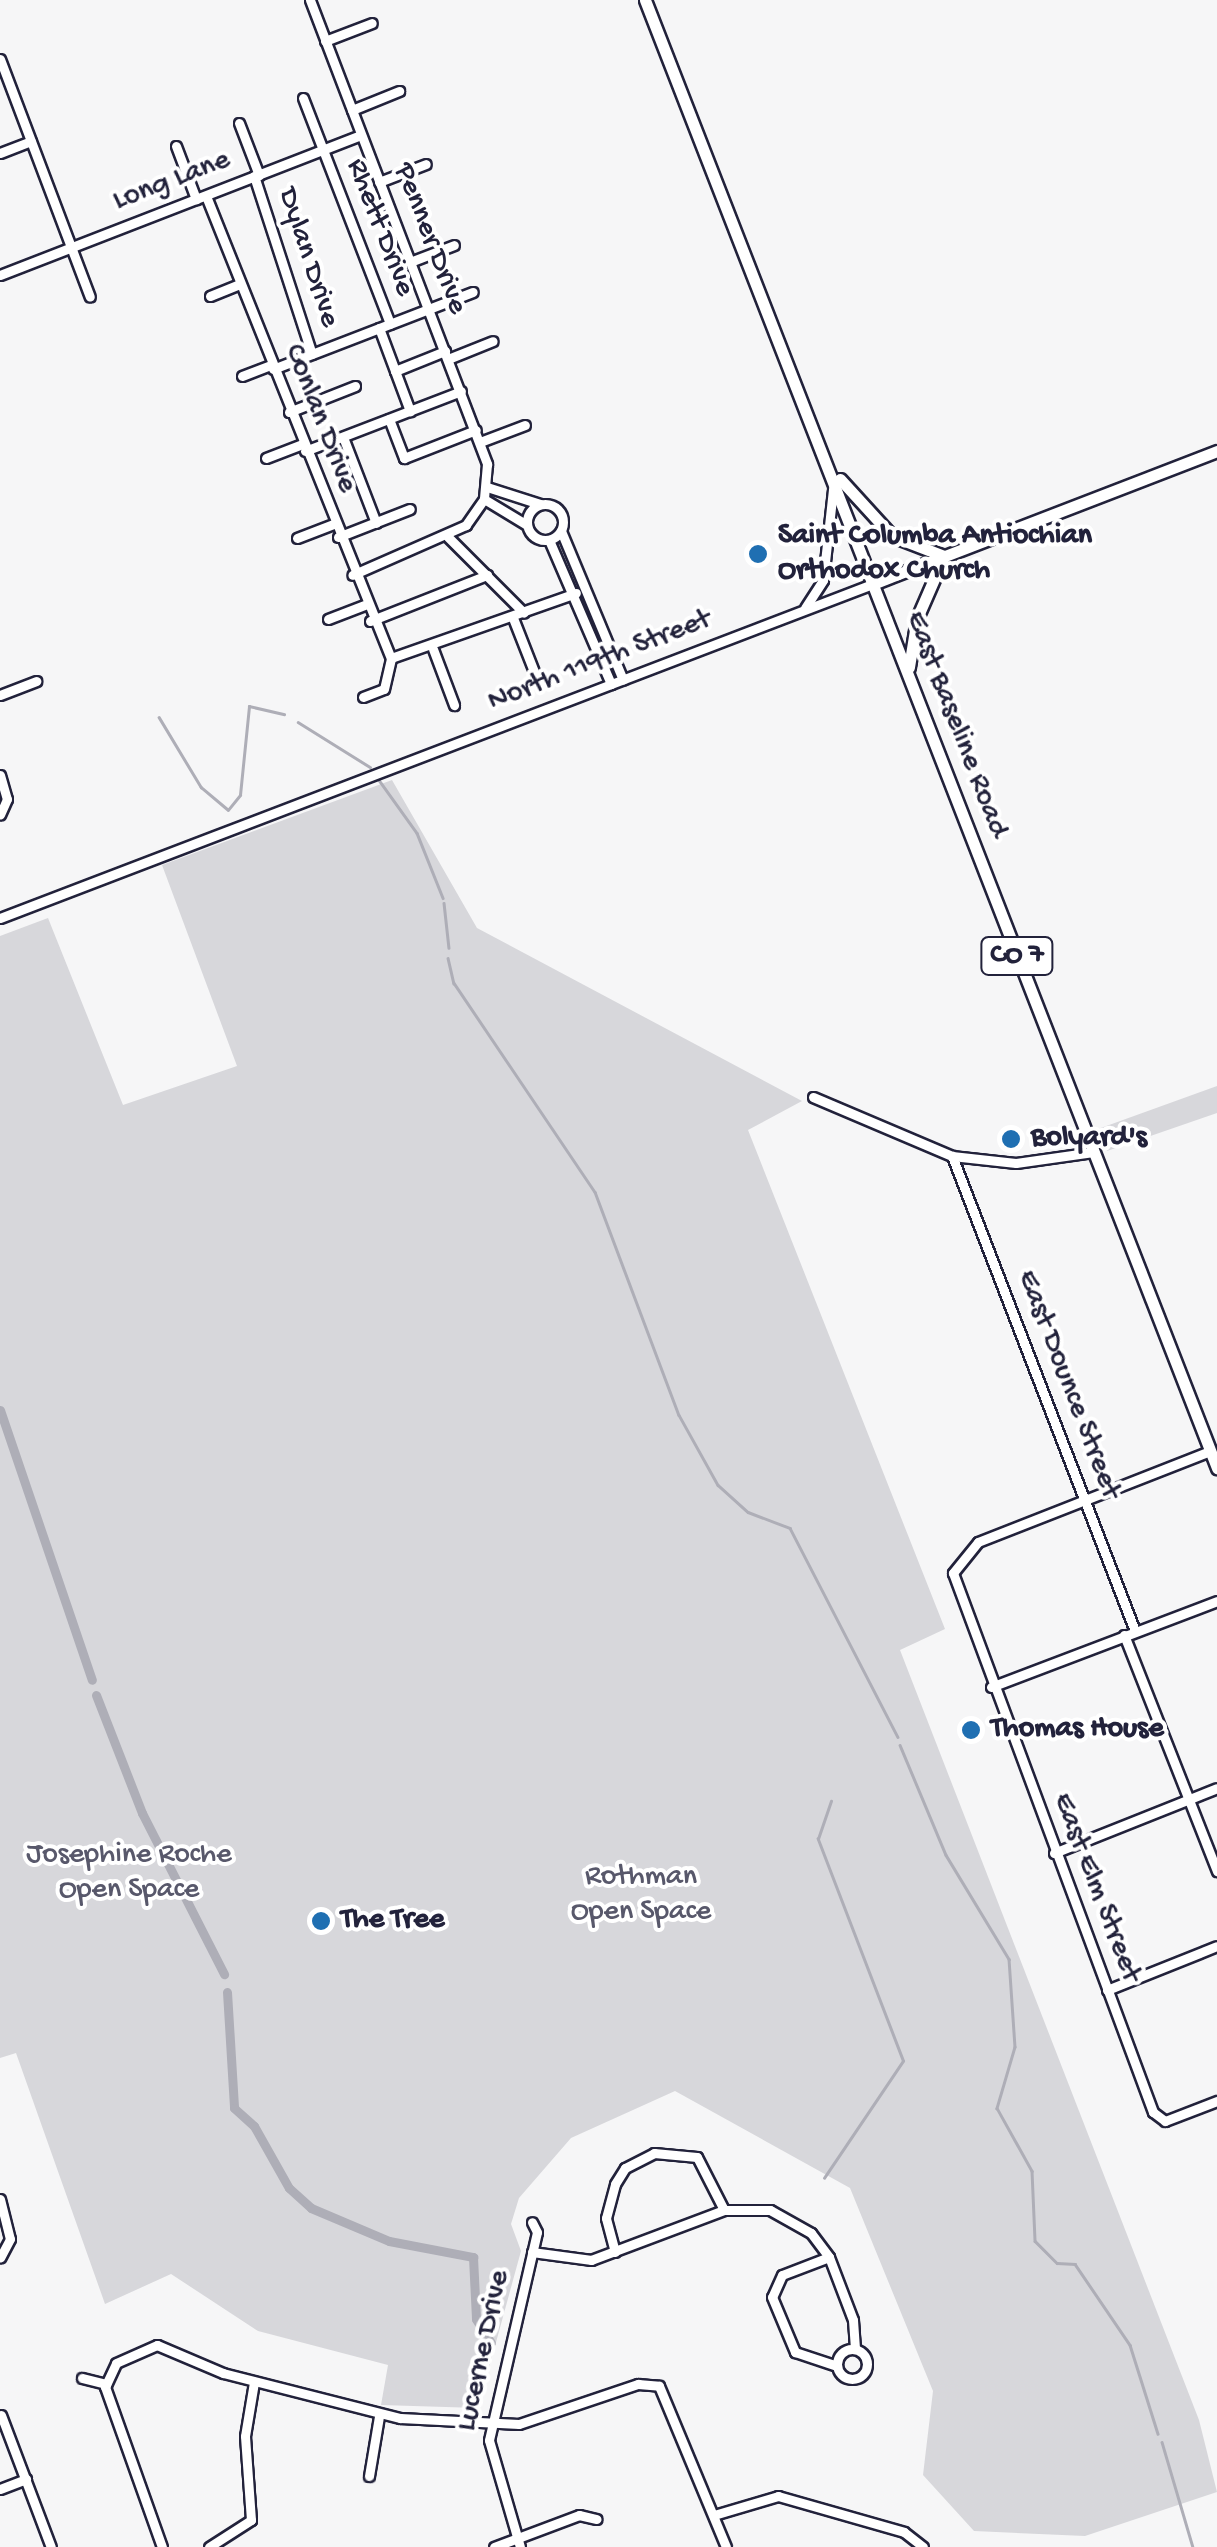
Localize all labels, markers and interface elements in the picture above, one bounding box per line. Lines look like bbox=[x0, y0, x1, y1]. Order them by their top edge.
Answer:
street label: Long Lane bbox=[108, 143, 236, 221]
street label: Rhett Drive bbox=[336, 154, 422, 302]
street label: Penner Drive bbox=[384, 158, 474, 320]
street label: Dylan Drive bbox=[268, 184, 346, 332]
street label: Conlan Drive bbox=[274, 340, 364, 498]
place label: Saint Columba Antiochian Orthodox Church bbox=[778, 519, 1092, 590]
marker: Saint Columba Antiochian Orthodox Church bbox=[747, 543, 769, 565]
street label: North 119th Street bbox=[483, 603, 717, 721]
street label: East Baseline Road bbox=[895, 607, 1015, 843]
road number: CO 7 bbox=[980, 933, 1054, 979]
place label: Bolyard's bbox=[1031, 1121, 1147, 1157]
marker: Bolyard's bbox=[1000, 1128, 1022, 1150]
street label: East Dounce Street bbox=[1007, 1266, 1127, 1504]
place label: Thomas House bbox=[991, 1712, 1164, 1748]
marker: Thomas House bbox=[960, 1719, 982, 1741]
street label: East Elm Street bbox=[1042, 1788, 1148, 1988]
park label: Josephine Roche Open Space bbox=[26, 1838, 232, 1908]
park label: Rothman Open Space bbox=[571, 1860, 711, 1930]
place label: The Tree bbox=[341, 1903, 444, 1939]
marker: The Tree bbox=[310, 1910, 332, 1932]
street label: Lucerne Drive bbox=[450, 2267, 520, 2435]

